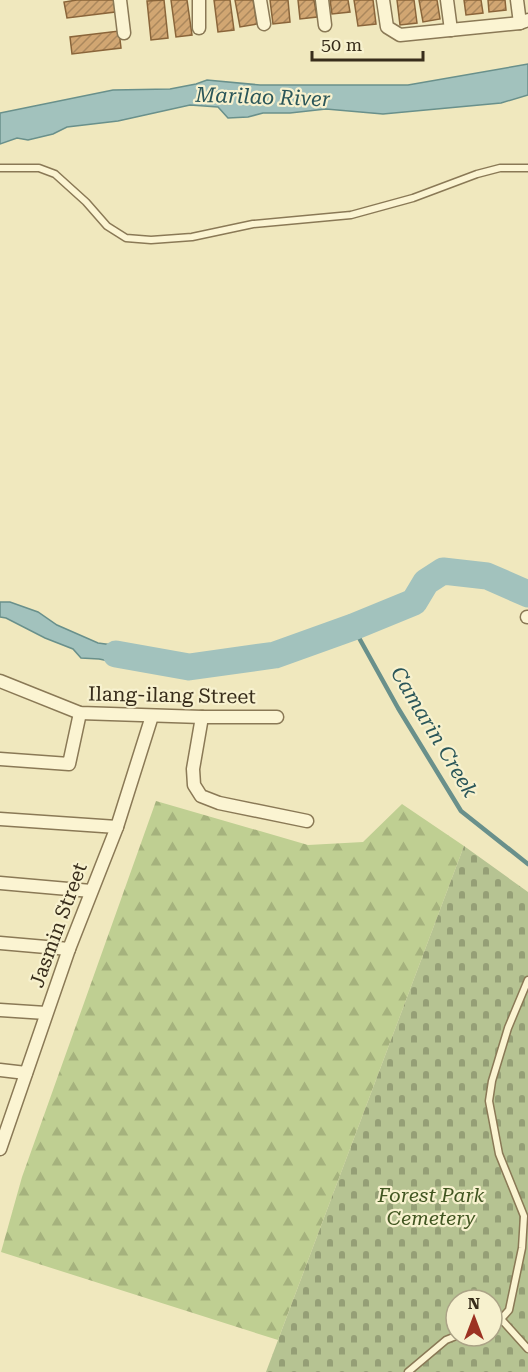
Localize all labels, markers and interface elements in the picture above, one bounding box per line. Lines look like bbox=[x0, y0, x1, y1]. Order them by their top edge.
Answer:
scale bar bbox=[312, 24, 423, 62]
text: 50 m bbox=[321, 34, 362, 55]
water label: Marilao River bbox=[194, 83, 331, 111]
water label: Camarin Creek bbox=[386, 662, 483, 802]
street label: Ilang-ilang Street bbox=[88, 682, 257, 708]
street label: Jasmin Street bbox=[24, 859, 92, 991]
park label: Forest Park Cemetery bbox=[377, 1183, 484, 1230]
north arrow bbox=[444, 1288, 504, 1348]
text: N bbox=[468, 1294, 480, 1313]

